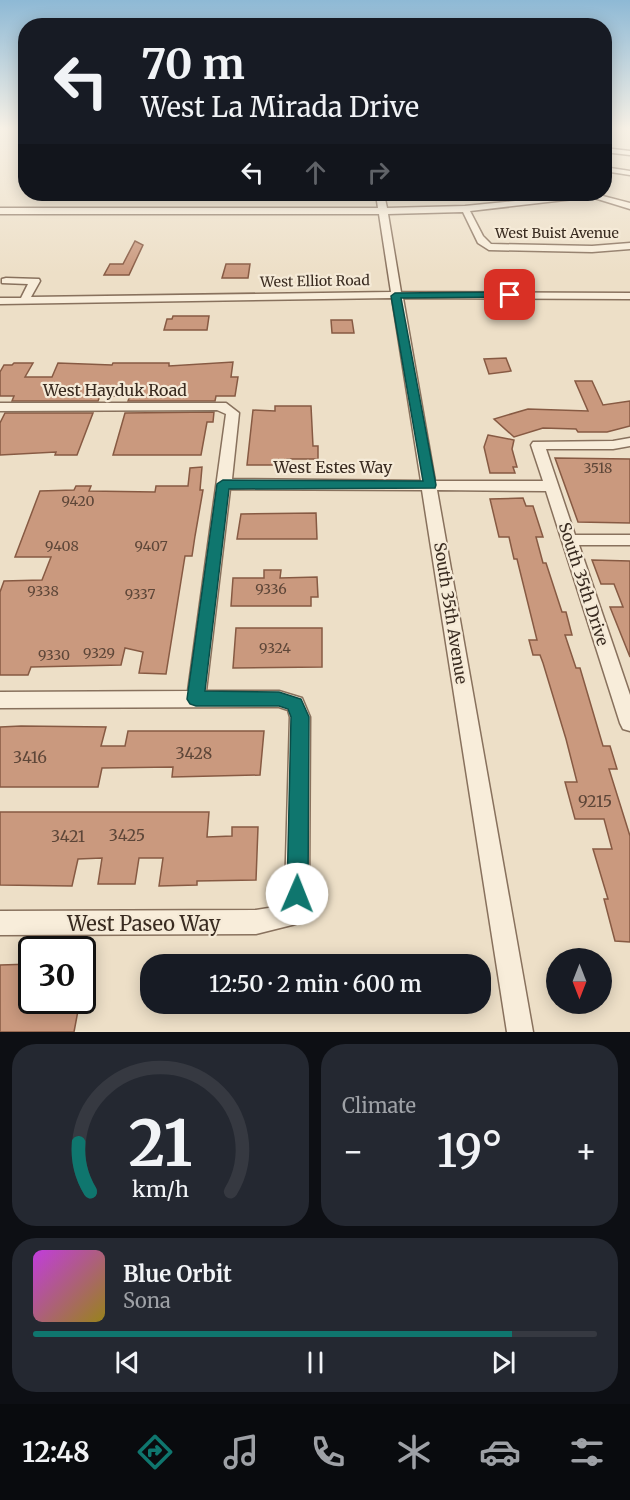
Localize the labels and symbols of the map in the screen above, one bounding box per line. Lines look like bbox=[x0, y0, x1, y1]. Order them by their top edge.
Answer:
street label: West Buist Avenue bbox=[494, 224, 619, 242]
pin bbox=[484, 269, 535, 320]
street label: West Elliot Road bbox=[259, 271, 370, 291]
street label: West Hayduk Road bbox=[42, 380, 187, 400]
street label: West Estes Way bbox=[273, 457, 393, 477]
house number: 3518 bbox=[584, 459, 612, 477]
house number: 9420 bbox=[61, 492, 95, 510]
street label: South 35th Drive bbox=[555, 520, 613, 648]
house number: 9408 bbox=[45, 537, 79, 555]
house number: 9407 bbox=[134, 537, 168, 555]
street label: South 35th Avenue bbox=[430, 541, 472, 685]
house number: 9336 bbox=[255, 580, 287, 598]
house number: 9338 bbox=[27, 582, 59, 600]
house number: 9337 bbox=[125, 585, 155, 603]
house number: 9324 bbox=[259, 639, 291, 657]
house number: 9329 bbox=[83, 644, 115, 662]
house number: 9330 bbox=[38, 646, 70, 664]
house number: 3428 bbox=[176, 743, 212, 763]
house number: 3416 bbox=[13, 747, 47, 767]
house number: 9215 bbox=[578, 791, 612, 811]
house number: 3425 bbox=[109, 825, 145, 845]
house number: 3421 bbox=[51, 826, 85, 846]
position arrow bbox=[265, 862, 329, 926]
street label: West Paseo Way bbox=[66, 911, 221, 936]
speed limit sign: 30 bbox=[18, 936, 96, 1014]
north arrow bbox=[546, 948, 612, 1014]

